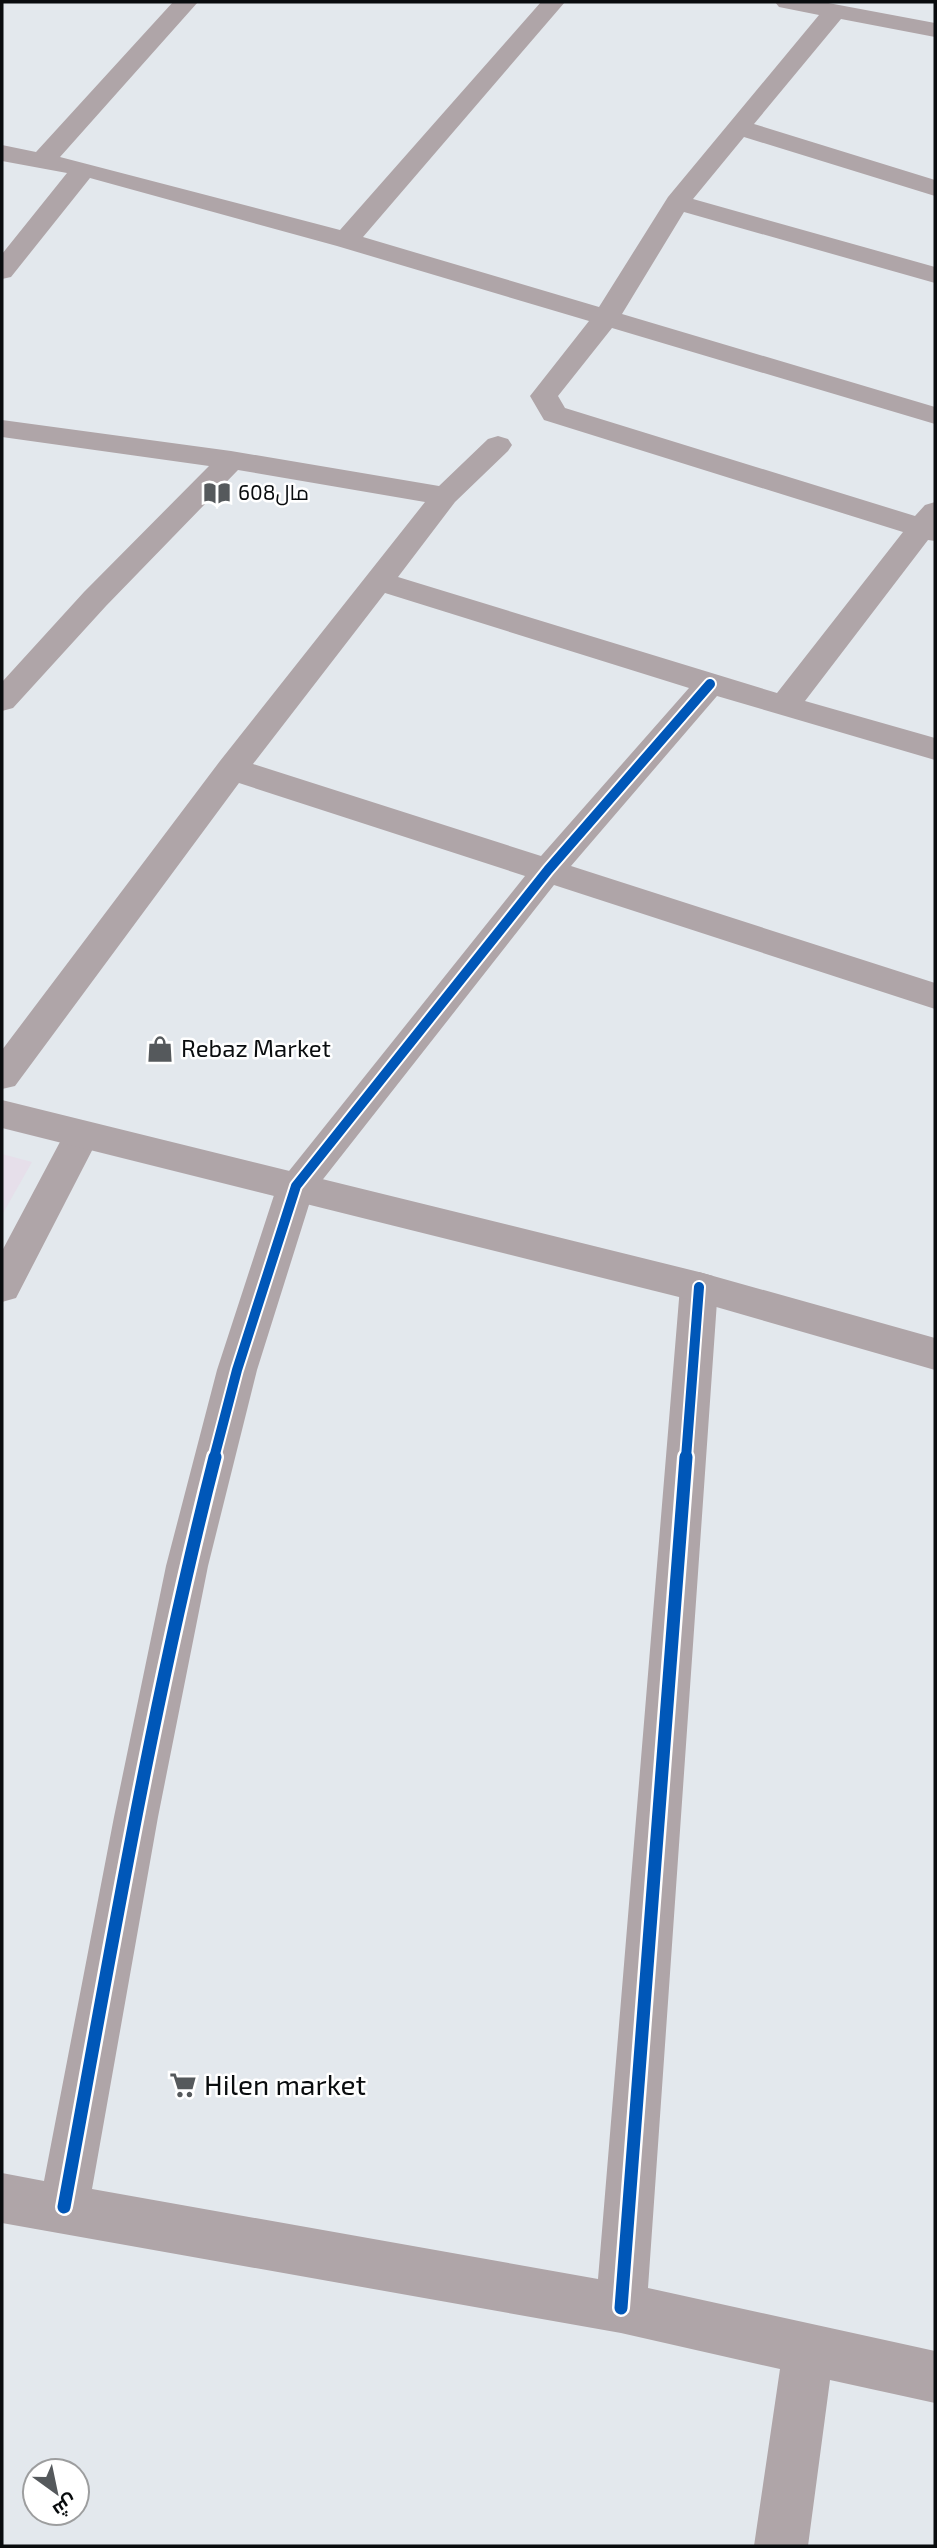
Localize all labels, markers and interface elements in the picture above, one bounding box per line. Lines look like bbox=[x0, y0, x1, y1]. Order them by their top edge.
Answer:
library icon: مال608 bbox=[202, 478, 232, 508]
place label: مال608 bbox=[238, 479, 309, 506]
place label: Rebaz Market bbox=[181, 1033, 331, 1062]
shop icon: Rebaz Market bbox=[145, 1034, 175, 1064]
place label: Hilen market bbox=[204, 2067, 366, 2101]
supermarket icon: Hilen market bbox=[168, 2070, 198, 2100]
north arrow bbox=[21, 2457, 91, 2527]
text: ش bbox=[48, 2490, 82, 2523]

